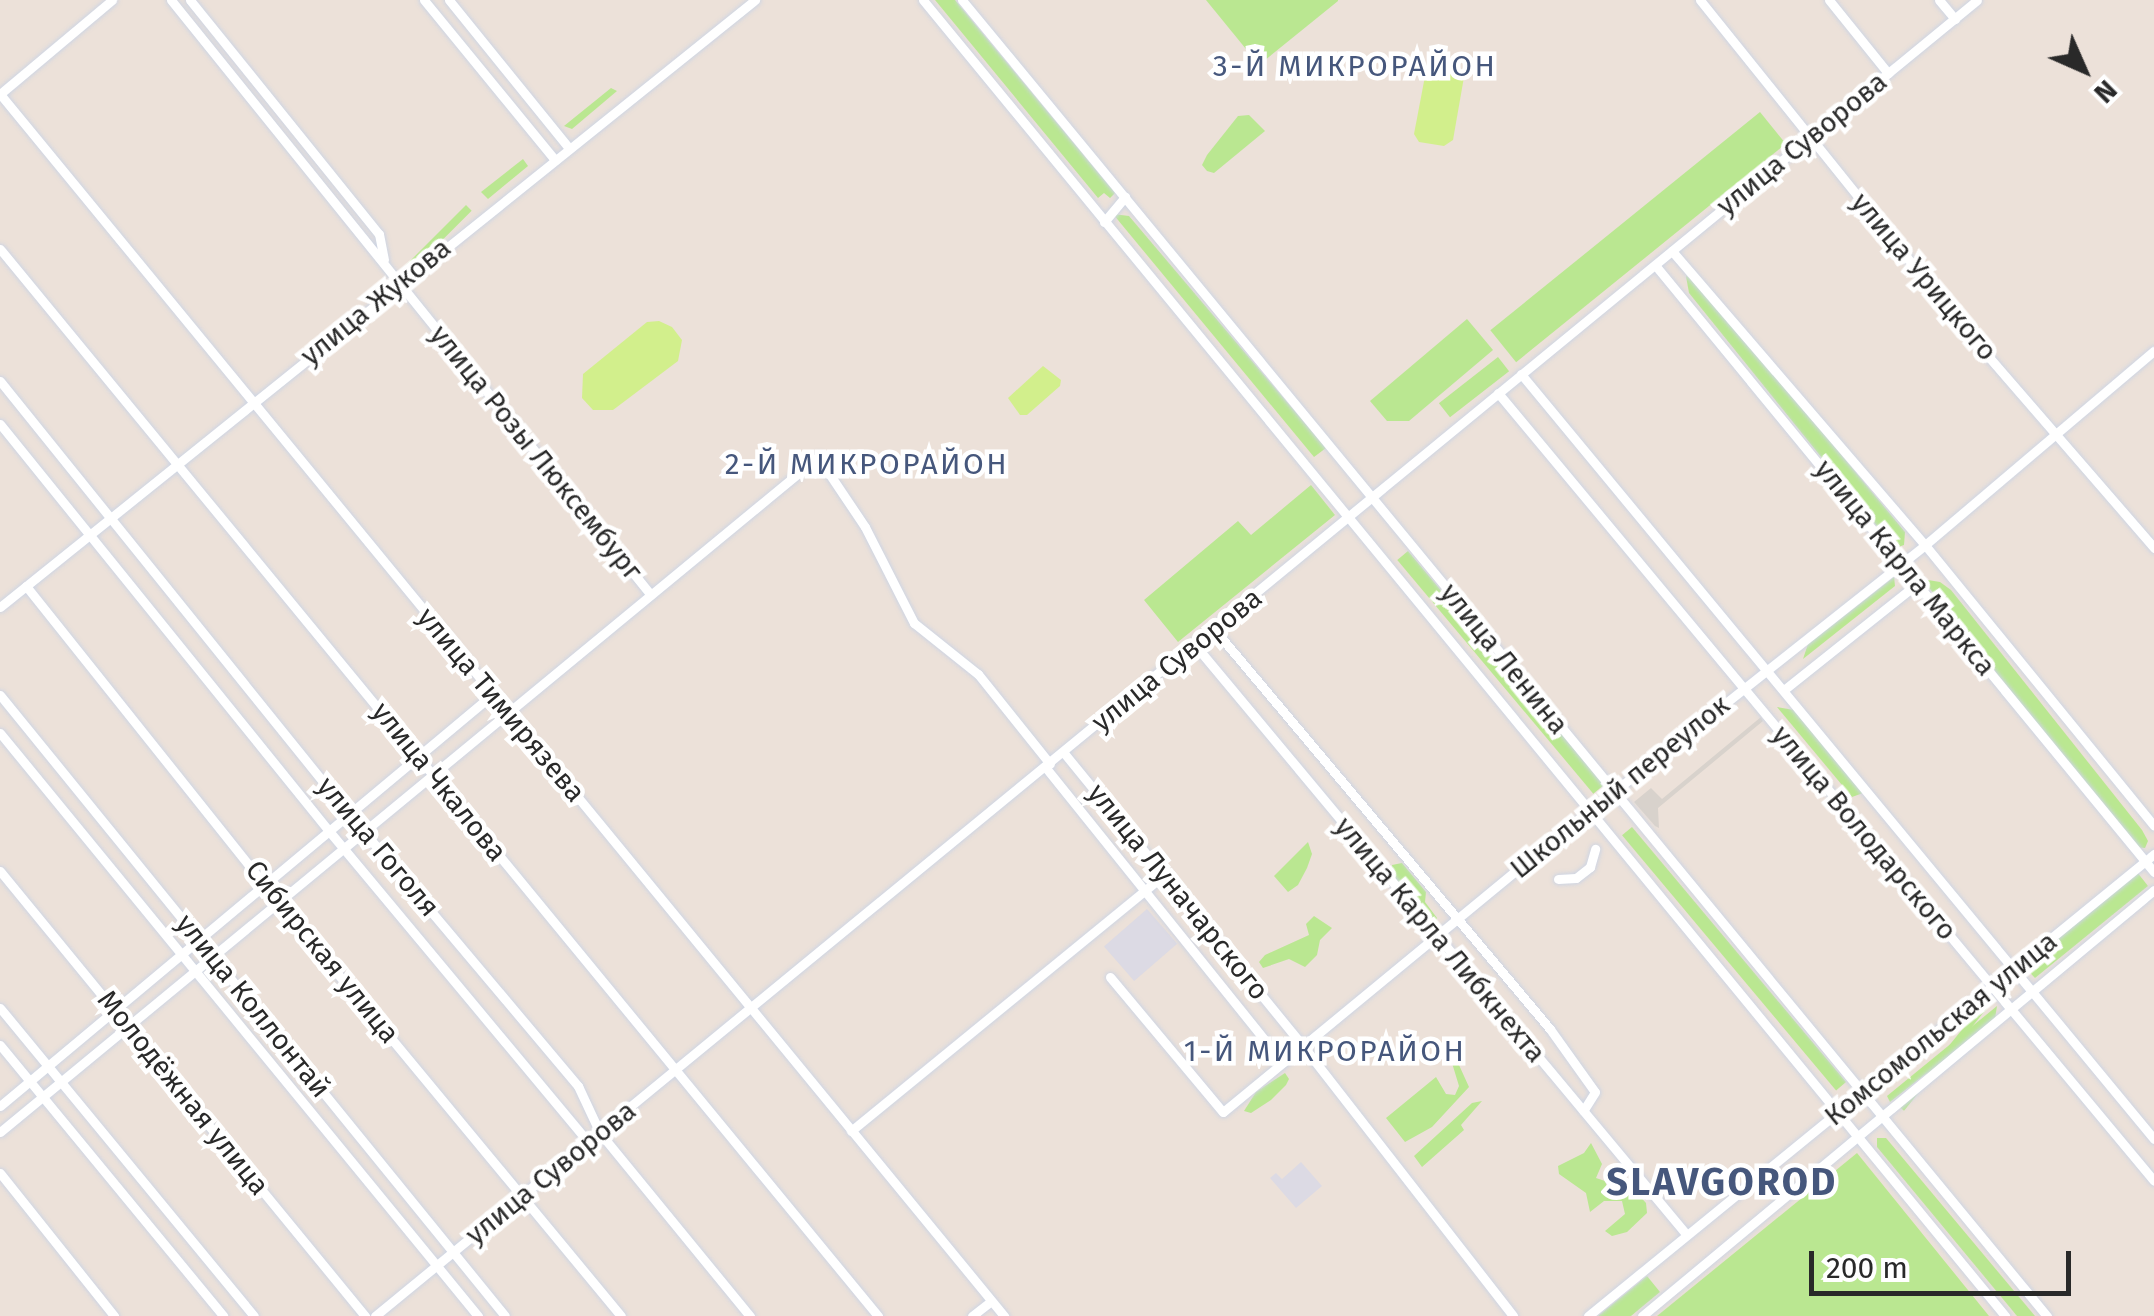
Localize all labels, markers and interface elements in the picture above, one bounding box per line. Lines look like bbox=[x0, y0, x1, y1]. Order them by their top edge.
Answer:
north arrow bbox=[2034, 20, 2134, 120]
district label: 3-Й МИКРОРАЙОН bbox=[1213, 48, 1497, 84]
street label: улица Суворова bbox=[1710, 65, 1894, 223]
text: N bbox=[2087, 73, 2124, 110]
street label: улица Урицкого bbox=[1844, 186, 2004, 368]
street label: улица Жукова bbox=[294, 231, 458, 373]
street label: улица Розы Люксембург bbox=[423, 319, 649, 587]
district label: 2-Й МИКРОРАЙОН bbox=[725, 446, 1009, 482]
street label: улица Карла Маркса bbox=[1808, 453, 2002, 683]
street label: улица Ленина bbox=[1433, 577, 1575, 741]
street label: улица Суворова bbox=[1085, 581, 1269, 739]
street label: улица Тимирязева bbox=[410, 601, 592, 809]
street label: Школьный переулок bbox=[1504, 688, 1736, 886]
street label: улица Чкалова bbox=[365, 696, 513, 868]
street label: улица Володарского bbox=[1764, 719, 1964, 947]
street label: улица Гоголя bbox=[310, 770, 446, 924]
street label: улица Луначарского bbox=[1080, 777, 1276, 1007]
street label: улица Карла Либкнехта bbox=[1327, 810, 1553, 1070]
street label: Сибирская улица bbox=[238, 854, 406, 1050]
street label: улица Коллонтай bbox=[169, 907, 337, 1105]
street label: Комсомольская улица bbox=[1818, 925, 2064, 1133]
street label: Молодёжная улица bbox=[90, 984, 276, 1202]
district label: 1-Й МИКРОРАЙОН bbox=[1184, 1033, 1466, 1069]
street label: улица Суворова bbox=[459, 1094, 643, 1252]
district label: SLAVGOROD bbox=[1606, 1160, 1838, 1206]
scale bar bbox=[1814, 1231, 2076, 1293]
text: 200 m bbox=[1826, 1250, 1908, 1286]

